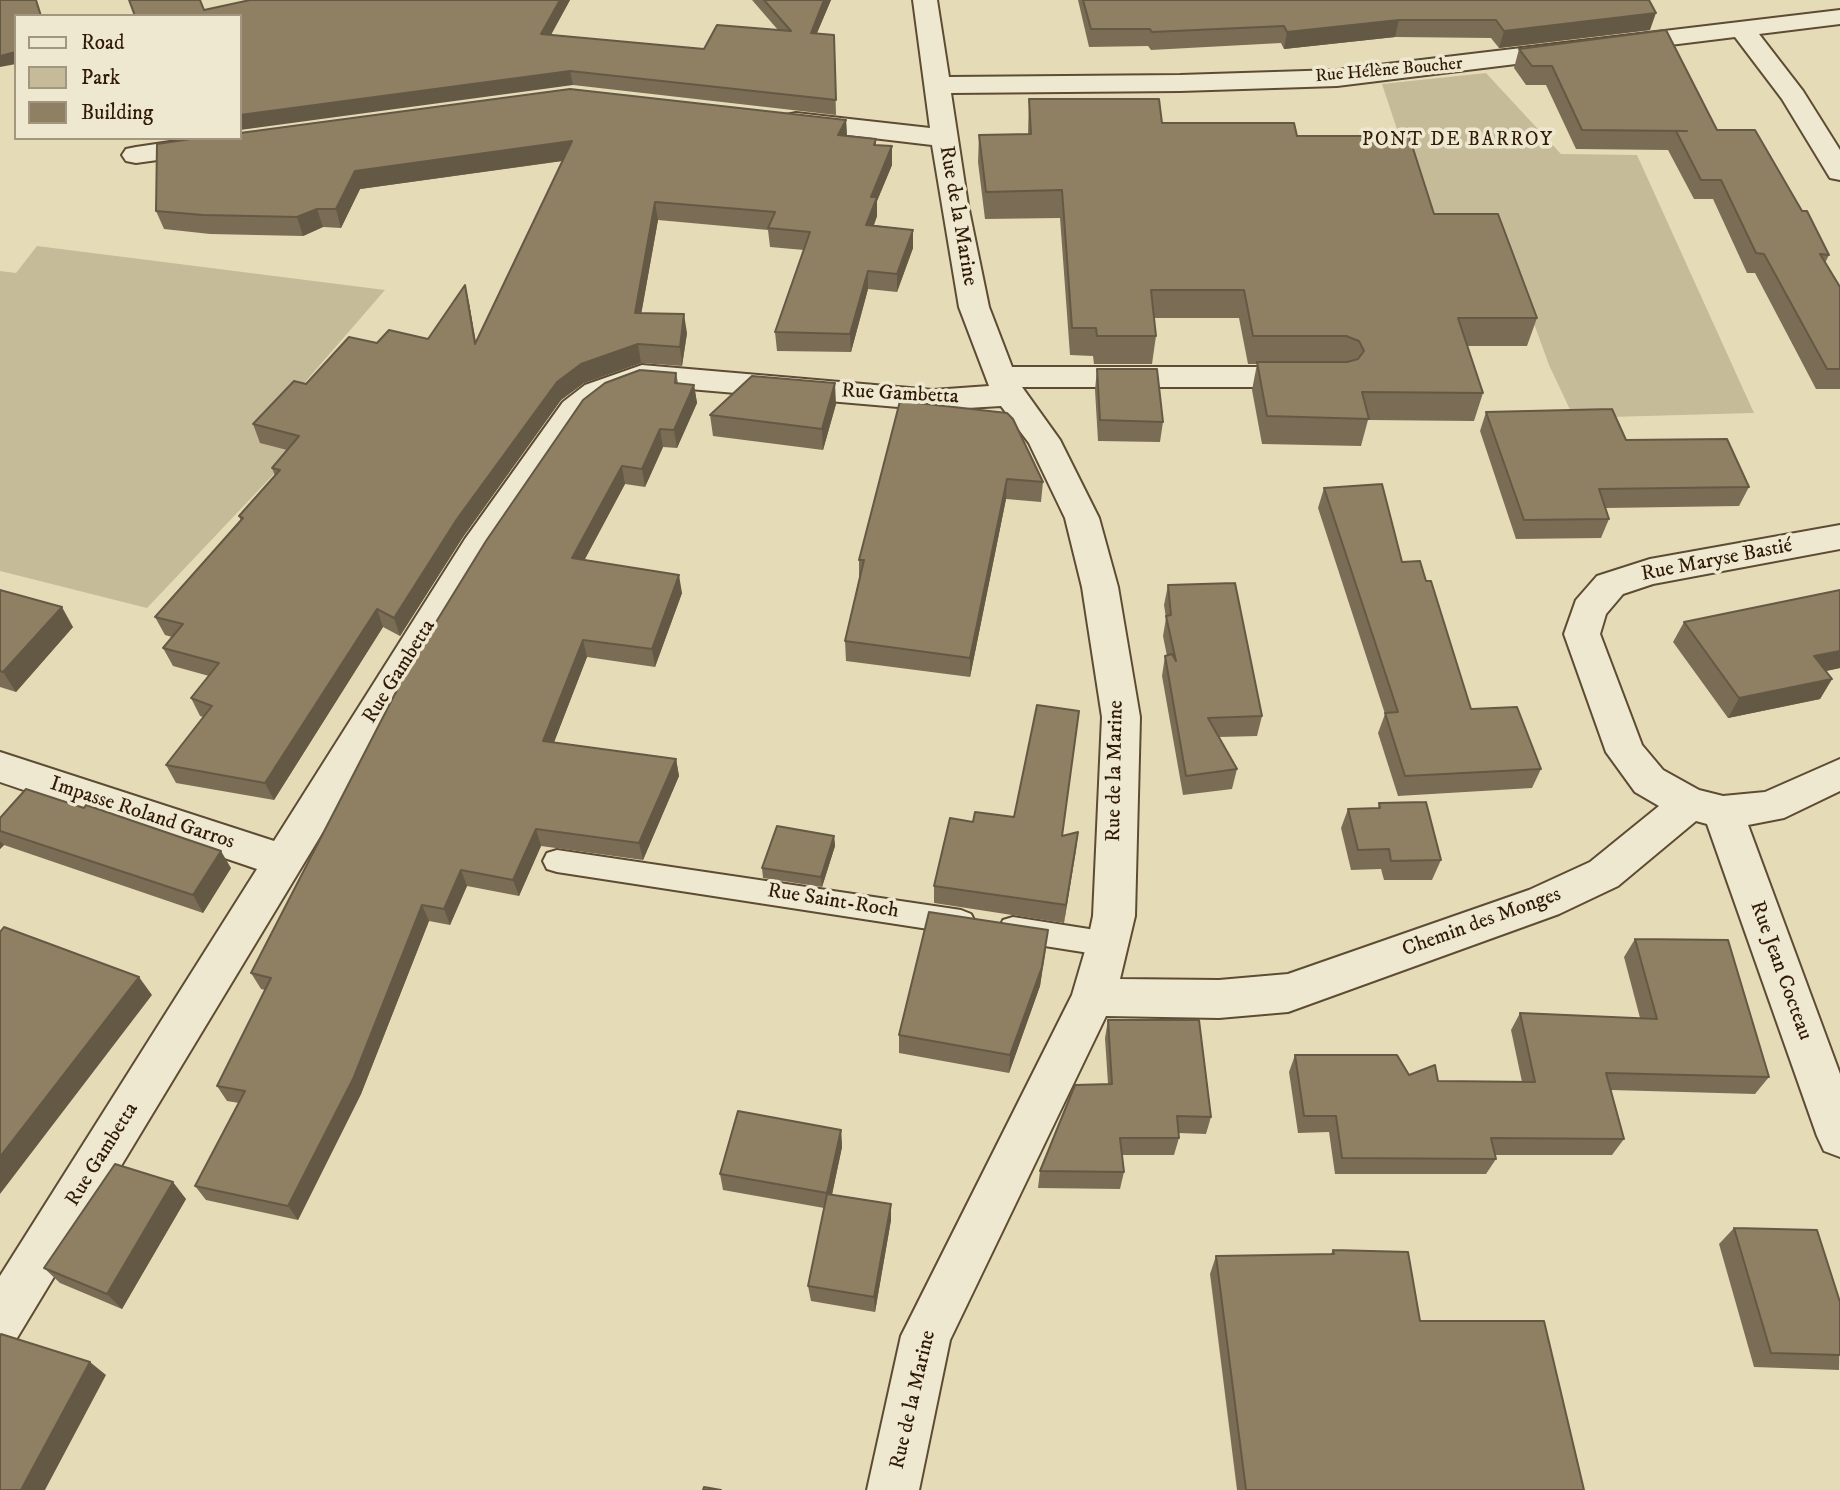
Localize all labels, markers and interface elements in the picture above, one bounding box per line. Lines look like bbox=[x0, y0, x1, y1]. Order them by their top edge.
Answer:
legend bbox=[14, 14, 242, 140]
text: Road bbox=[81, 30, 125, 56]
street label: Rue Hélène Boucher bbox=[1314, 54, 1464, 88]
text: Park bbox=[81, 65, 120, 91]
text: Building bbox=[81, 100, 153, 126]
district label: PONT DE BARROY bbox=[1364, 130, 1552, 152]
street label: Rue de la Marine bbox=[932, 144, 982, 288]
street label: Rue Gambetta bbox=[841, 379, 959, 411]
street label: Rue Maryse Bastié bbox=[1639, 534, 1795, 588]
street label: Rue Gambetta bbox=[358, 615, 442, 729]
street label: Rue de la Marine bbox=[1102, 700, 1130, 842]
street label: Impasse Roland Garros bbox=[46, 772, 238, 856]
street label: Rue Saint-Roch bbox=[765, 879, 901, 925]
street label: Chemin des Monges bbox=[1399, 883, 1565, 963]
street label: Rue Jean Cocteau bbox=[1743, 898, 1817, 1044]
street label: Rue Gambetta bbox=[61, 1098, 145, 1212]
street label: Rue de la Marine bbox=[886, 1328, 942, 1472]

